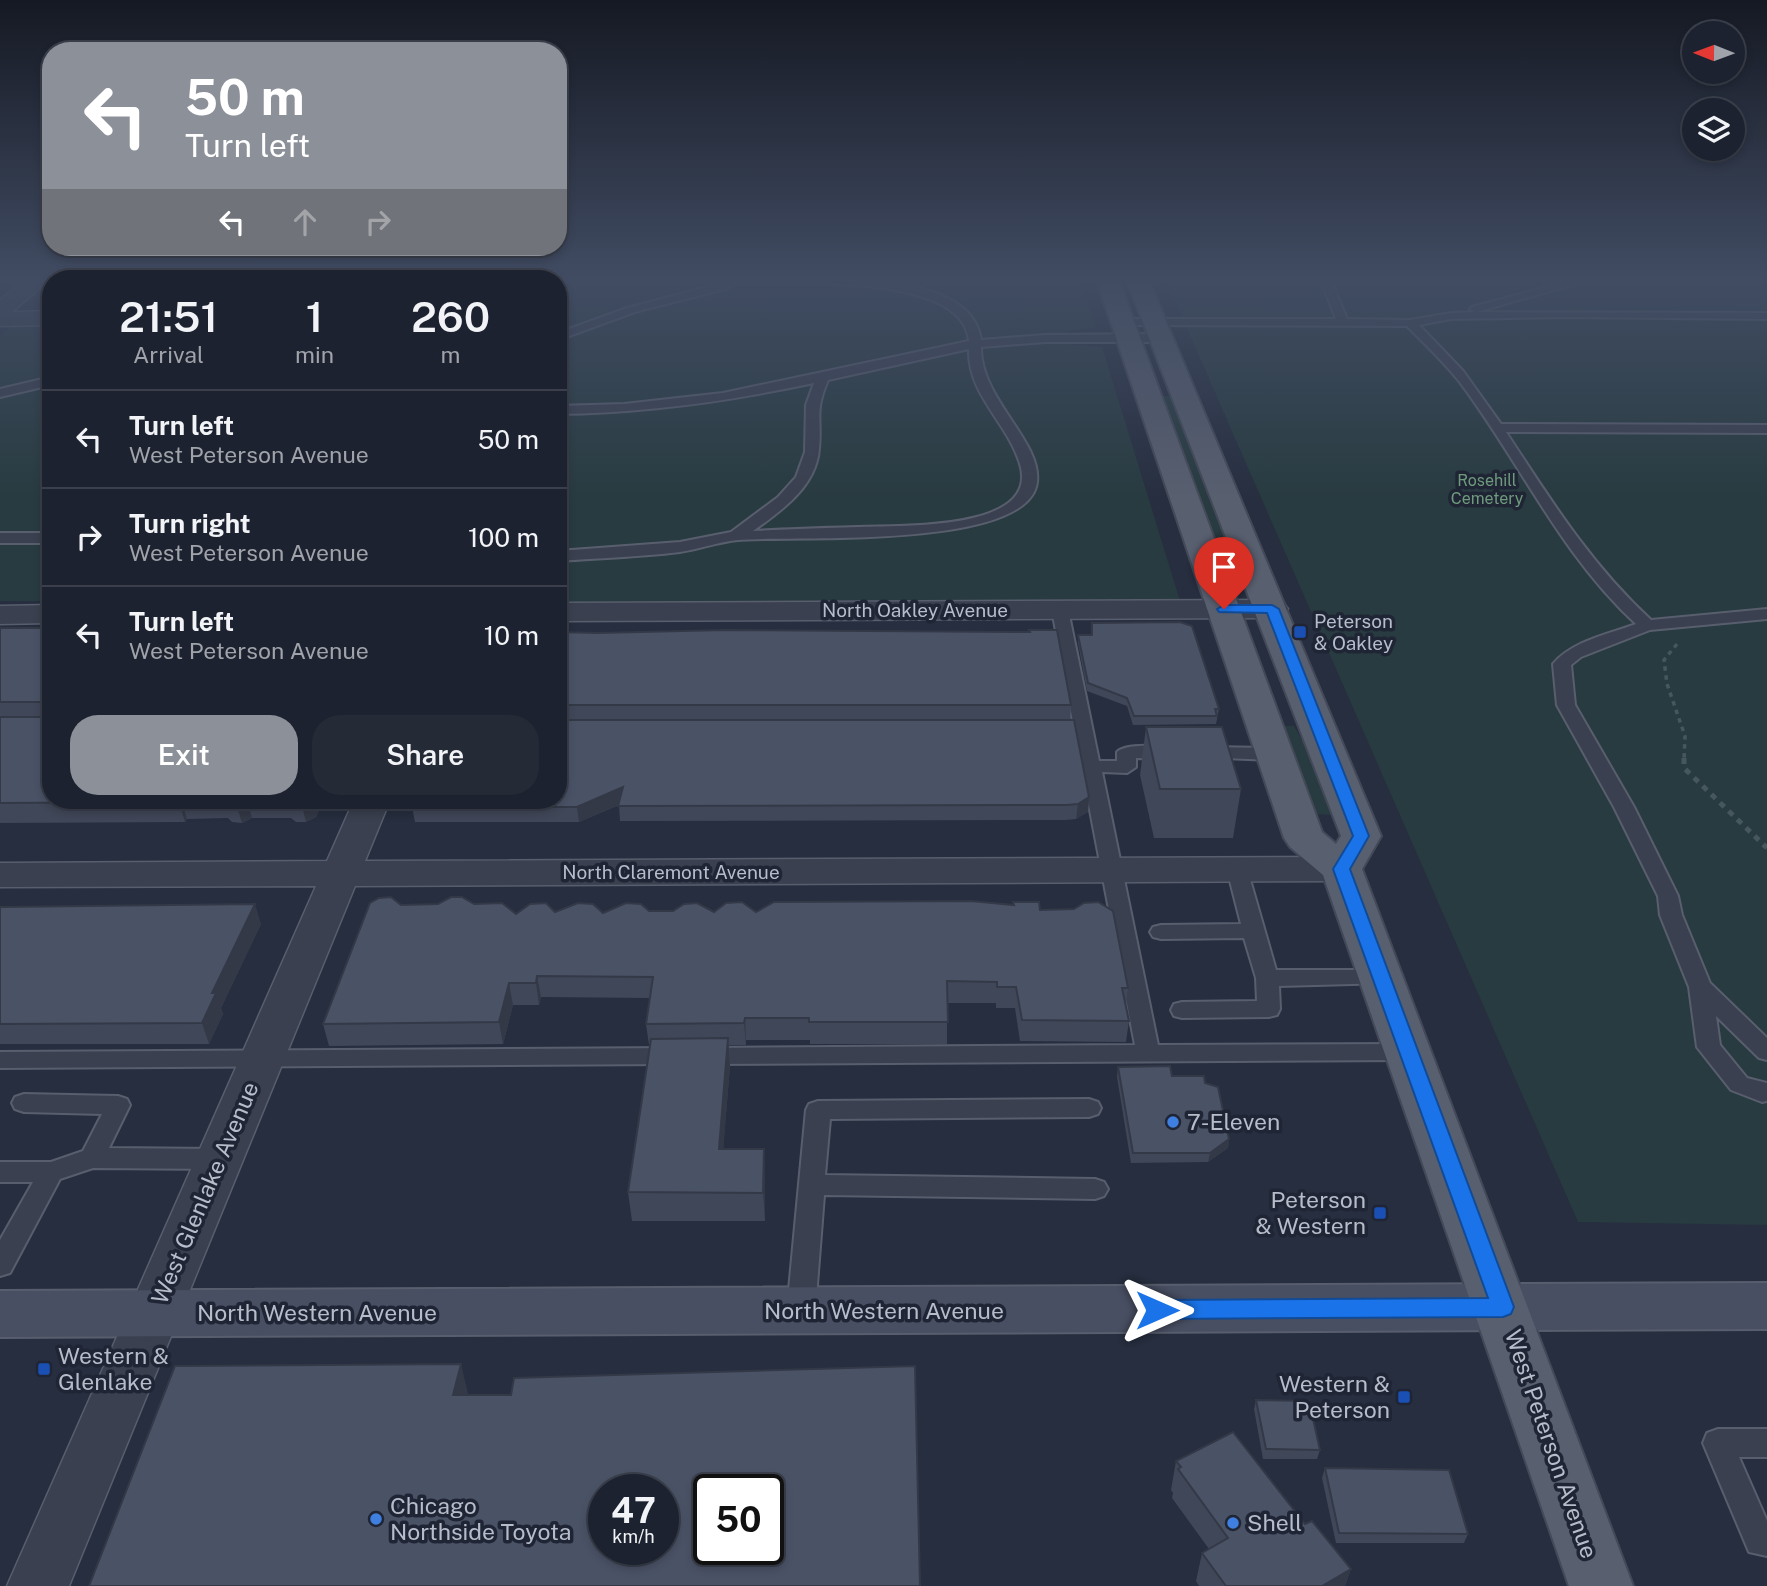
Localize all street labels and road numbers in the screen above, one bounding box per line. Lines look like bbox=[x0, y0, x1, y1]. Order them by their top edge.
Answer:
street label: North Oakley Avenue bbox=[822, 599, 1008, 621]
street label: North Claremont Avenue bbox=[562, 861, 780, 883]
street label: West Glenlake Avenue bbox=[145, 1078, 264, 1308]
street label: North Western Avenue bbox=[764, 1297, 1004, 1324]
street label: North Western Avenue bbox=[197, 1299, 437, 1326]
street label: West Peterson Avenue bbox=[1500, 1326, 1603, 1562]

